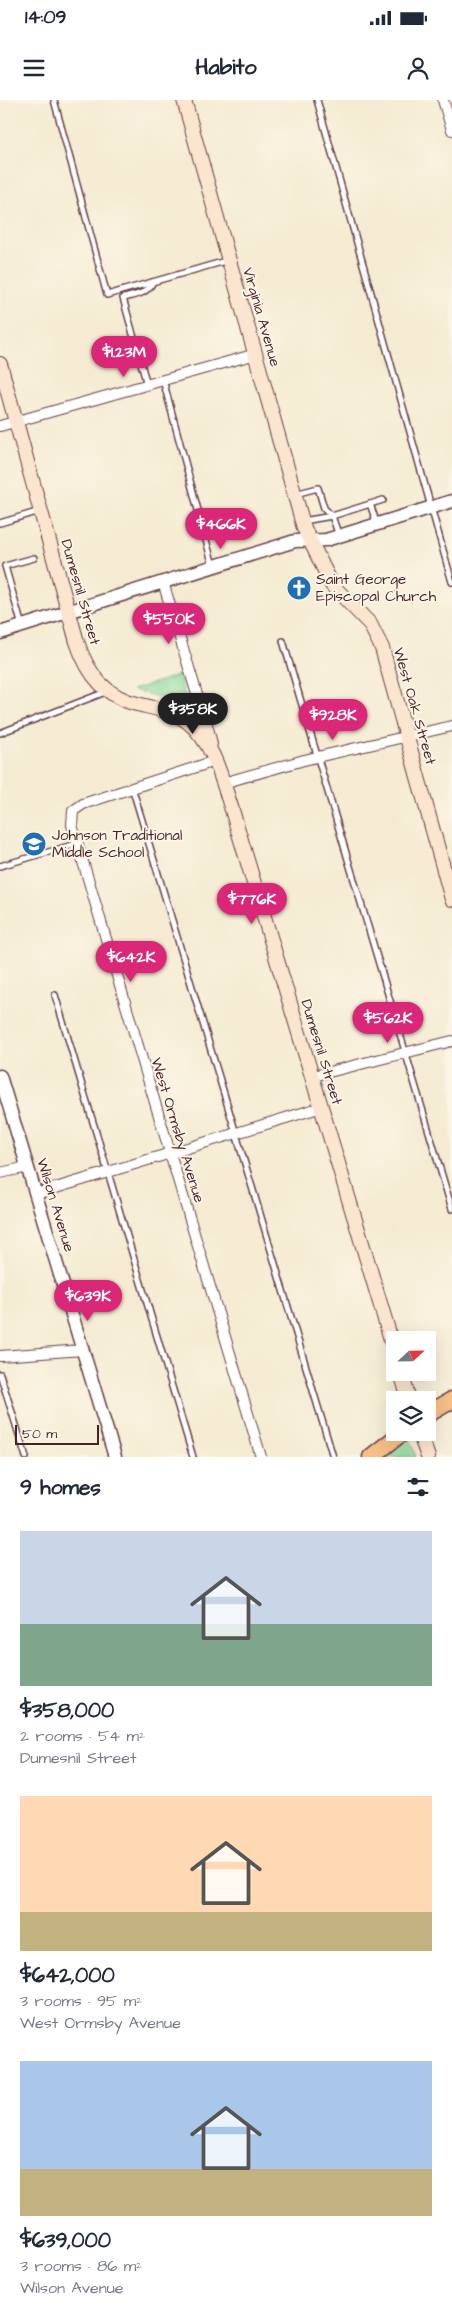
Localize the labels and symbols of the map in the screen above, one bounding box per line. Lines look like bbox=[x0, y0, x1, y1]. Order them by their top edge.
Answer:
street label: Virginia Avenue bbox=[236, 265, 286, 369]
pin: $1.23M bbox=[83, 336, 165, 378]
pin: $466K bbox=[186, 508, 256, 550]
street label: Dumesnil Street bbox=[55, 537, 106, 647]
place label: Saint George Episcopal Church bbox=[316, 569, 437, 607]
church icon: Saint George Episcopal Church bbox=[286, 575, 312, 601]
pin: $550K bbox=[134, 602, 204, 645]
street label: West Oak Street bbox=[388, 645, 441, 767]
pin: $358K bbox=[158, 692, 228, 735]
pin: $928K bbox=[298, 698, 368, 741]
place label: Johnson Traditional Middle School bbox=[52, 825, 182, 863]
school or university icon: Johnson Traditional Middle School bbox=[21, 831, 47, 857]
pin: $776K bbox=[217, 882, 287, 925]
pin: $642K bbox=[96, 940, 166, 983]
street label: Dumesnil Street bbox=[296, 997, 348, 1107]
pin: $562K bbox=[353, 1002, 423, 1044]
street label: West Ormsby Avenue bbox=[144, 1055, 210, 1206]
street label: Wilson Avenue bbox=[31, 1156, 80, 1255]
pin: $639K bbox=[53, 1280, 123, 1322]
north arrow bbox=[386, 1331, 436, 1381]
scale bar bbox=[15, 1422, 99, 1445]

